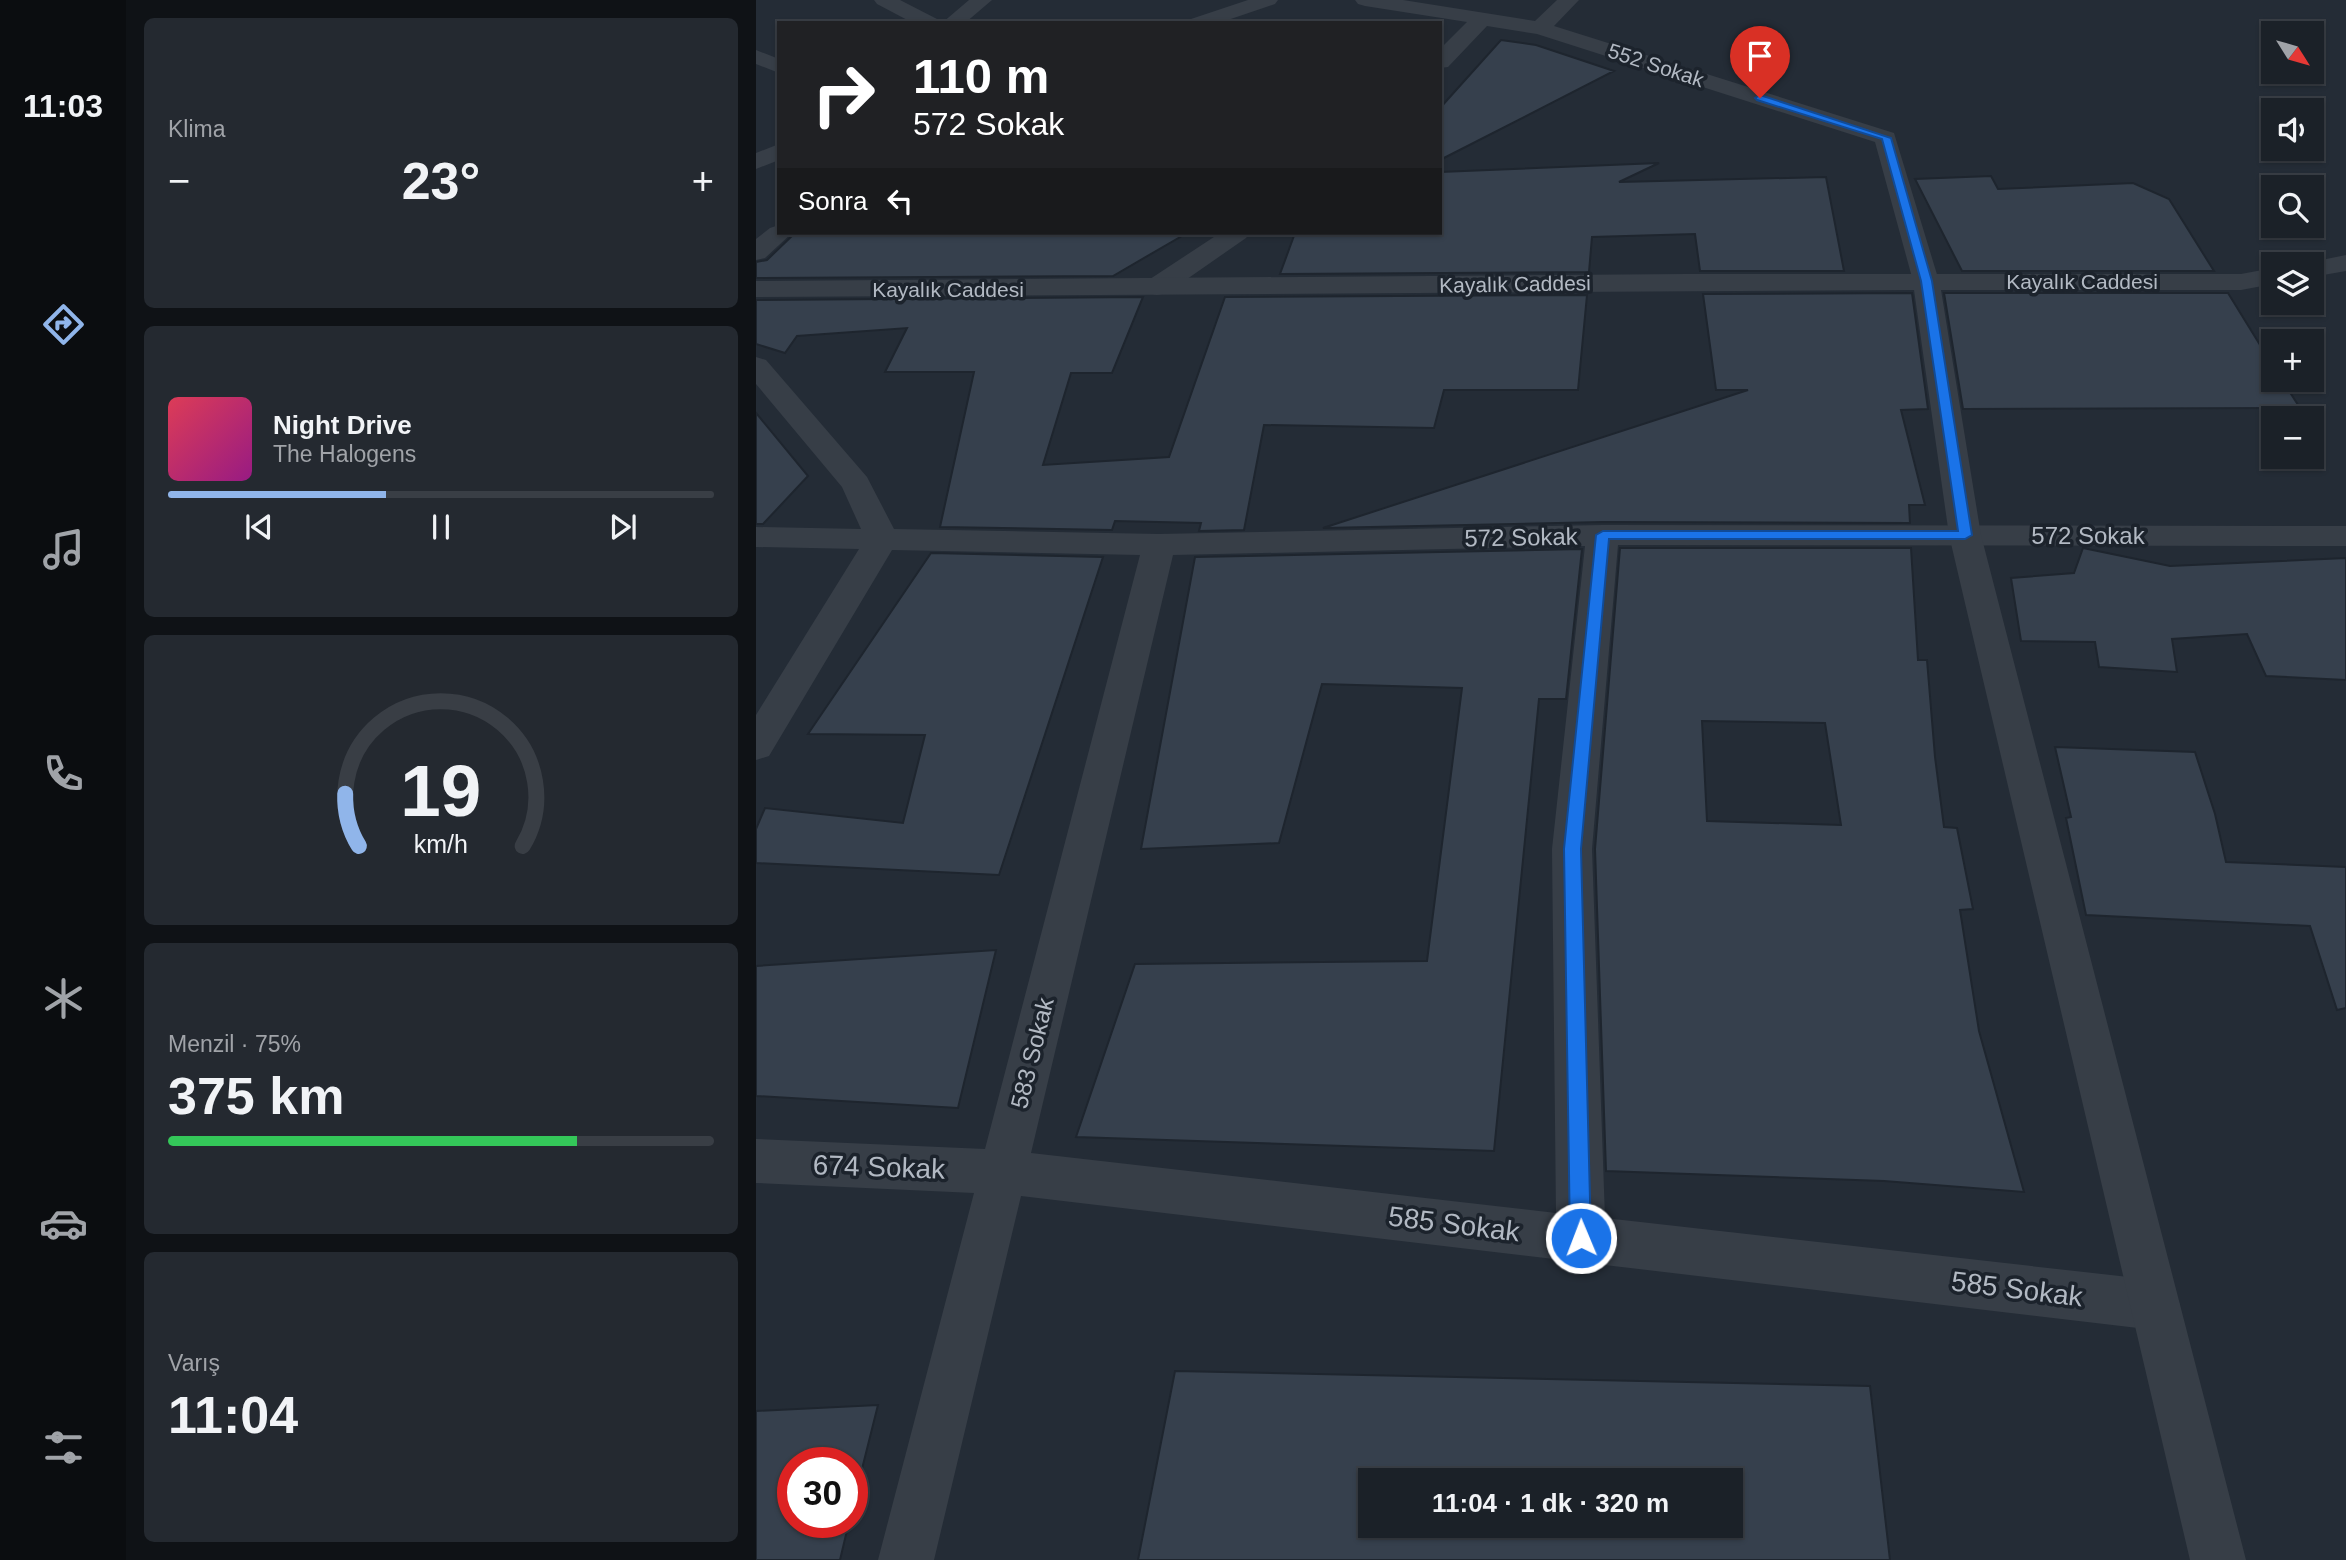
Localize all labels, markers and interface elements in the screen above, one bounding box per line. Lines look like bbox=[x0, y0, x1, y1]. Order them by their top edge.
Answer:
north arrow bbox=[2261, 21, 2324, 84]
map controls bbox=[2261, 21, 2324, 469]
pin bbox=[1730, 26, 1790, 98]
icon: arrive bbox=[1741, 37, 1779, 75]
street label: 552 Sokak bbox=[1605, 39, 1707, 91]
icon: right bbox=[798, 49, 889, 140]
text: 110 m bbox=[913, 49, 1049, 103]
text: 11:03 bbox=[23, 88, 103, 124]
button: sound bbox=[2261, 98, 2324, 161]
text: 572 Sokak bbox=[913, 106, 1064, 142]
text: Klima bbox=[168, 116, 226, 142]
text: 23° bbox=[402, 152, 480, 210]
text: − bbox=[168, 160, 190, 202]
text: + bbox=[692, 160, 714, 202]
button: search bbox=[2261, 175, 2324, 238]
icon: left bbox=[881, 182, 919, 220]
text: Sonra bbox=[798, 186, 867, 216]
button: layers bbox=[2261, 252, 2324, 315]
street label: Kayalık Caddesi bbox=[2006, 270, 2158, 293]
street label: Kayalık Caddesi bbox=[1439, 271, 1591, 297]
street label: Kayalık Caddesi bbox=[872, 278, 1024, 301]
icon: directions bbox=[39, 300, 88, 349]
button: + bbox=[2261, 329, 2324, 392]
button: − bbox=[2261, 406, 2324, 469]
text: Night Drive bbox=[273, 410, 412, 440]
text: The Halogens bbox=[273, 441, 416, 467]
icon: previous bbox=[240, 508, 278, 546]
icon: pause bbox=[422, 508, 460, 546]
icon: next bbox=[604, 508, 642, 546]
street label: 572 Sokak bbox=[1464, 522, 1579, 551]
street label: 572 Sokak bbox=[2031, 522, 2146, 549]
icon: music bbox=[39, 525, 88, 574]
icon: phone bbox=[39, 749, 88, 798]
text: 19 bbox=[401, 750, 481, 831]
text: km/h bbox=[414, 830, 468, 858]
icon: climate bbox=[39, 974, 88, 1023]
street label: 583 Sokak bbox=[1005, 994, 1059, 1111]
text: Menzil · 75% bbox=[168, 1031, 301, 1057]
text: 375 km bbox=[168, 1067, 344, 1125]
street label: 674 Sokak bbox=[812, 1149, 947, 1185]
icon: car bbox=[39, 1199, 88, 1248]
street label: 585 Sokak bbox=[1386, 1201, 1523, 1248]
position arrow bbox=[1544, 1201, 1618, 1275]
street label: 585 Sokak bbox=[1949, 1266, 2086, 1313]
text: Varış bbox=[168, 1350, 220, 1376]
text: 11:04 bbox=[168, 1386, 298, 1444]
icon: filters bbox=[39, 1423, 88, 1472]
speed limit sign: 30 bbox=[777, 1447, 868, 1538]
text: 11:04 · 1 dk · 320 m bbox=[1432, 1488, 1669, 1518]

